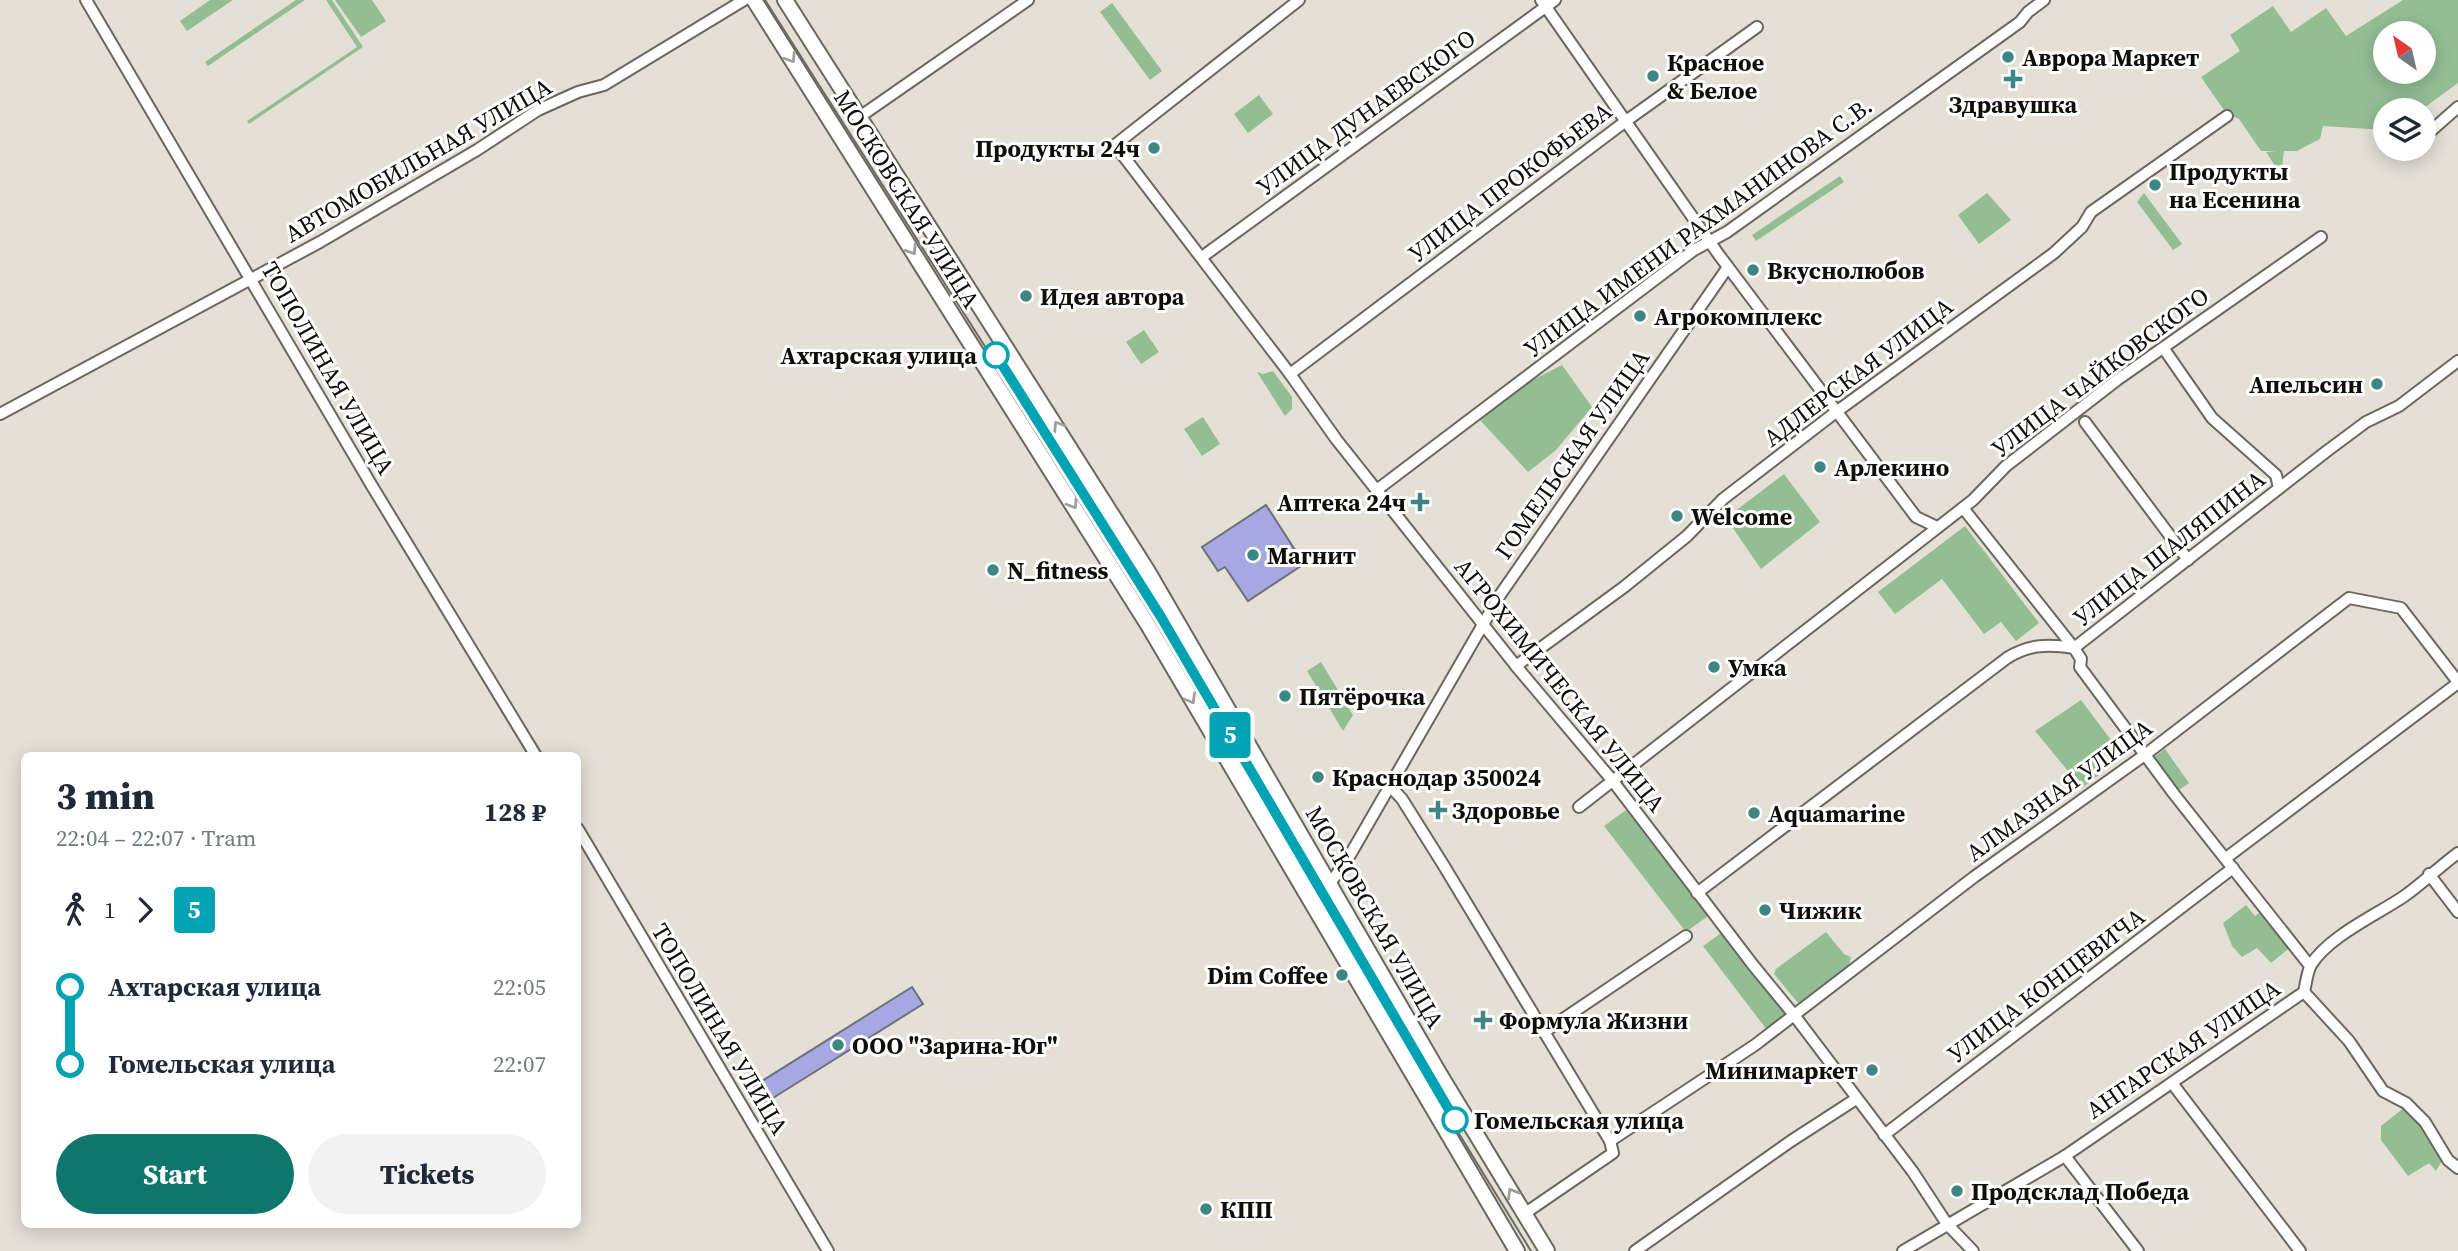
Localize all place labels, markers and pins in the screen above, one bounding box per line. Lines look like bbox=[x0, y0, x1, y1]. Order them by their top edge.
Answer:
place label: Аврора Маркет bbox=[2022, 41, 2199, 74]
place label: Красное & Белое bbox=[1667, 46, 1764, 107]
marker: Аврора Маркет bbox=[2000, 49, 2016, 65]
marker: Красное & Белое bbox=[1645, 68, 1661, 84]
marker: Здравушка bbox=[2005, 71, 2021, 87]
place label: Здравушка bbox=[1949, 88, 2077, 121]
place label: Продукты 24ч bbox=[975, 132, 1140, 165]
marker: Продукты 24ч bbox=[1146, 140, 1162, 156]
place label: Продукты на Есенина bbox=[2169, 155, 2301, 216]
marker: Продукты на Есенина bbox=[2147, 177, 2163, 193]
place label: Вкуснолюбов bbox=[1767, 254, 1924, 287]
marker: Вкуснолюбов bbox=[1745, 262, 1761, 278]
place label: Идея автора bbox=[1040, 280, 1185, 313]
marker: Идея автора bbox=[1018, 288, 1034, 304]
place label: Агрокомплекс bbox=[1654, 300, 1822, 333]
marker: Агрокомплекс bbox=[1632, 308, 1648, 324]
place label: Ахтарская улица bbox=[780, 339, 977, 372]
marker: Ахтарская улица bbox=[983, 342, 1009, 368]
place label: Апельсин bbox=[2249, 368, 2363, 401]
marker: Апельсин bbox=[2369, 376, 2385, 392]
place label: Арлекино bbox=[1834, 451, 1949, 484]
marker: Арлекино bbox=[1812, 459, 1828, 475]
place label: Аптека 24ч bbox=[1277, 486, 1406, 519]
marker: Аптека 24ч bbox=[1412, 494, 1428, 510]
place label: Welcome bbox=[1691, 500, 1792, 533]
marker: Welcome bbox=[1669, 508, 1685, 524]
place label: Магнит bbox=[1267, 539, 1356, 572]
marker: Магнит bbox=[1245, 547, 1261, 563]
place label: N_fitness bbox=[1007, 554, 1109, 587]
marker: N_fitness bbox=[985, 562, 1001, 578]
place label: Умка bbox=[1728, 651, 1787, 684]
marker: Умка bbox=[1706, 659, 1722, 675]
place label: Пятёрочка bbox=[1299, 680, 1425, 713]
marker: Пятёрочка bbox=[1277, 688, 1293, 704]
place label: Краснодар 350024 bbox=[1332, 761, 1541, 794]
marker: Краснодар 350024 bbox=[1310, 769, 1326, 785]
place label: Здоровье bbox=[1452, 794, 1560, 827]
place label: Aquamarine bbox=[1768, 797, 1905, 830]
marker: Здоровье bbox=[1430, 802, 1446, 818]
marker: Aquamarine bbox=[1746, 805, 1762, 821]
place label: Чижик bbox=[1779, 894, 1862, 927]
marker: Чижик bbox=[1757, 902, 1773, 918]
place label: Dim Coffee bbox=[1207, 959, 1328, 992]
marker: Dim Coffee bbox=[1334, 967, 1350, 983]
place label: Формула Жизни bbox=[1499, 1004, 1689, 1037]
marker: Формула Жизни bbox=[1473, 1010, 1493, 1030]
place label: ООО "Зарина-Юг" bbox=[852, 1029, 1058, 1062]
marker: ООО "Зарина-Юг" bbox=[830, 1037, 846, 1053]
place label: Минимаркет bbox=[1705, 1054, 1858, 1087]
marker: Минимаркет bbox=[1864, 1062, 1880, 1078]
place label: Гомельская улица bbox=[1474, 1104, 1684, 1137]
marker: Гомельская улица bbox=[1442, 1107, 1468, 1133]
place label: Продсклад Победа bbox=[1971, 1175, 2189, 1208]
marker: Продсклад Победа bbox=[1949, 1183, 1965, 1199]
place label: КПП bbox=[1220, 1193, 1273, 1226]
marker: КПП bbox=[1198, 1201, 1214, 1217]

